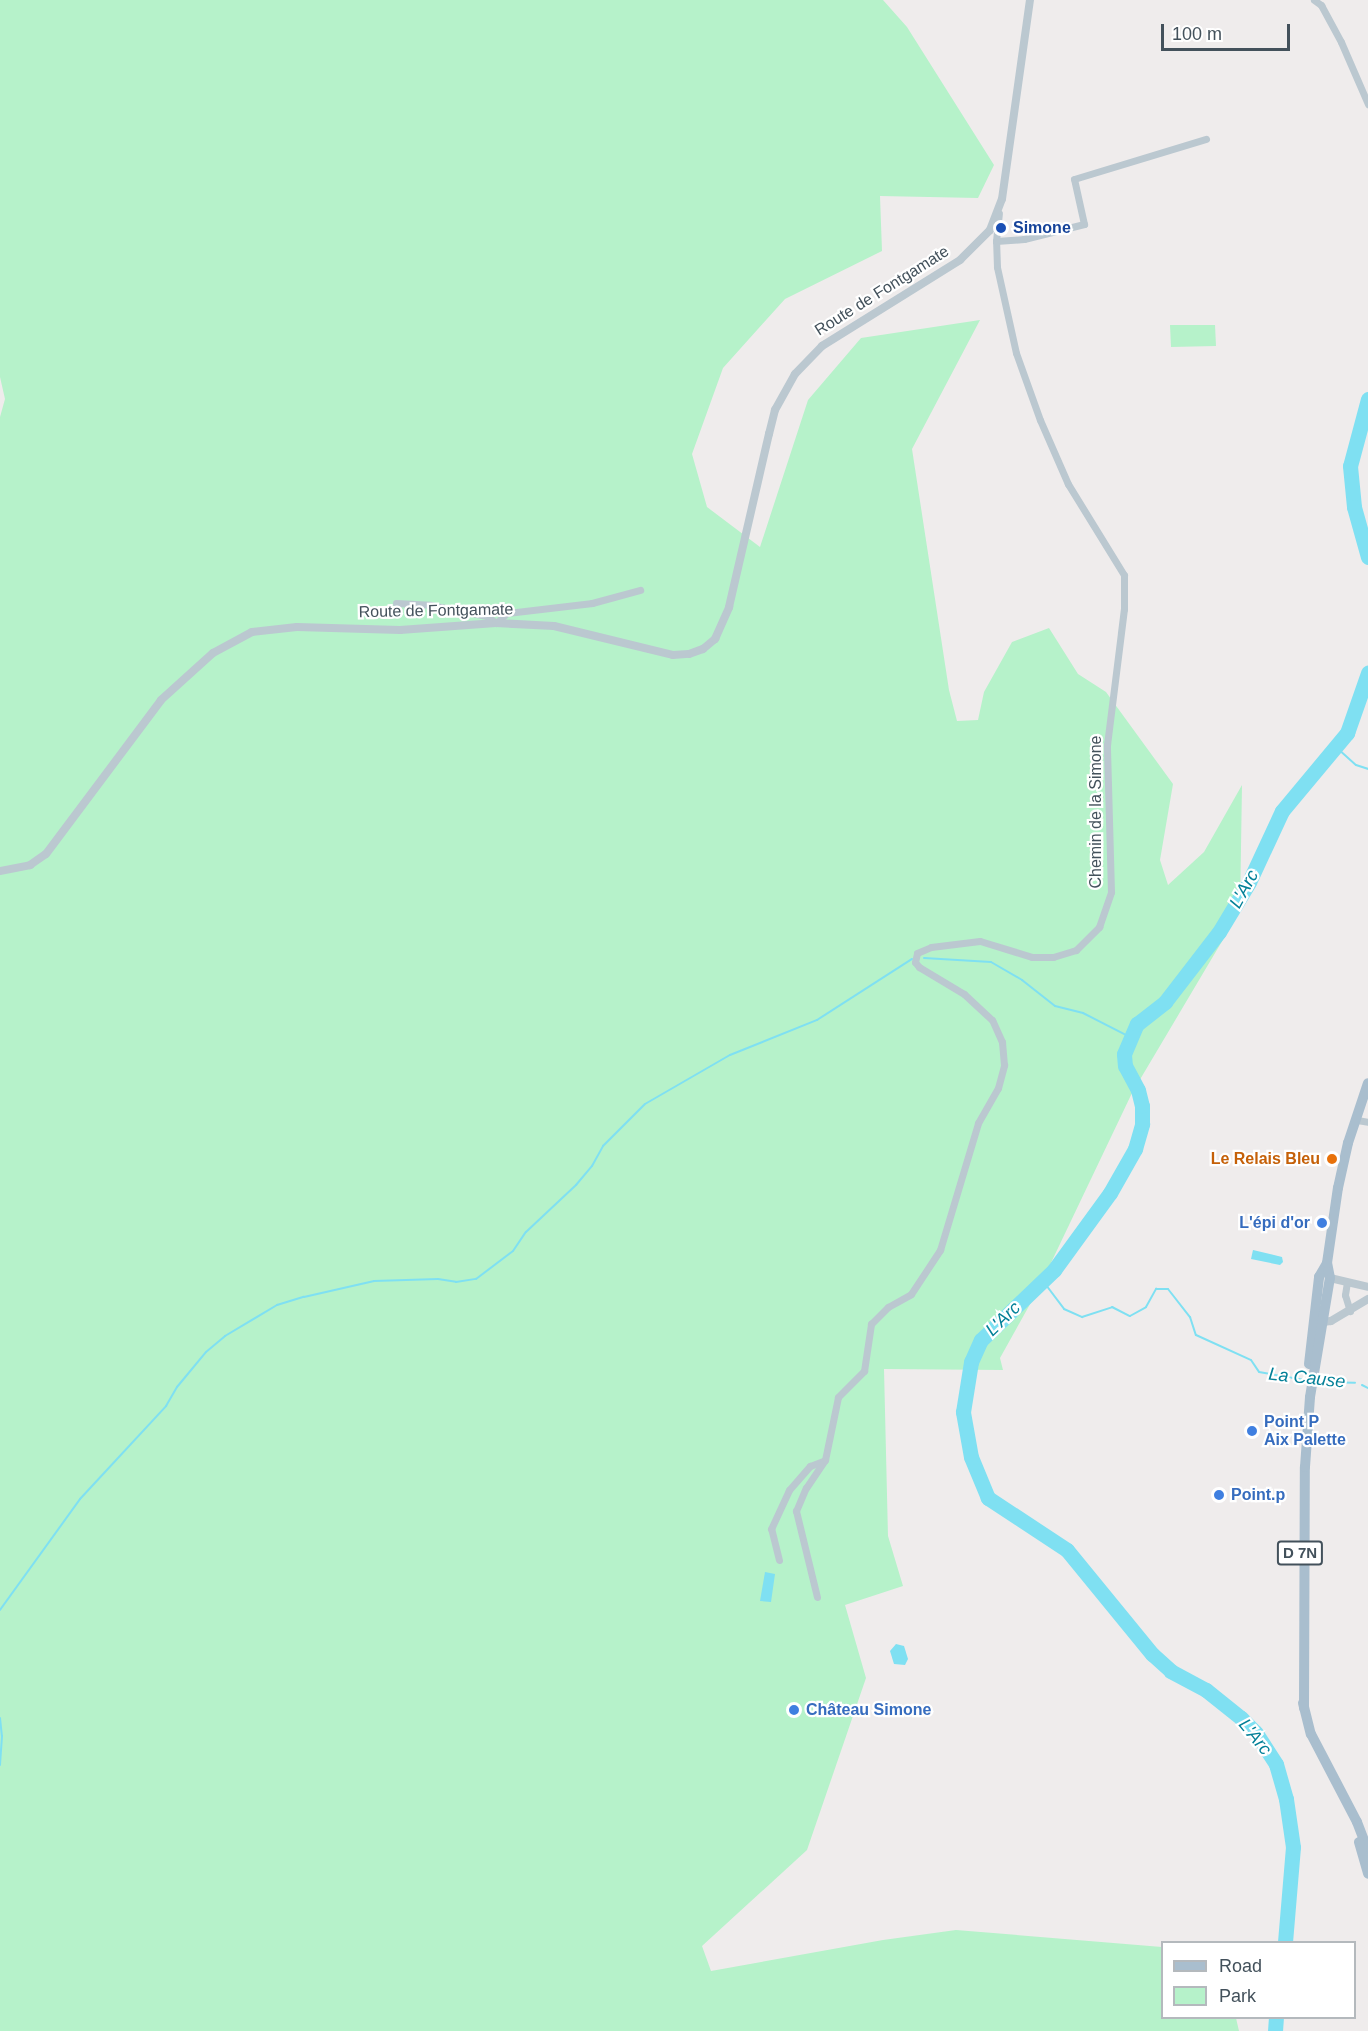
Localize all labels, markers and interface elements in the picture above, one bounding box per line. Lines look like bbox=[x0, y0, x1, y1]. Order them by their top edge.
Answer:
scale bar bbox=[1164, 12, 1293, 50]
text: 100 m bbox=[1172, 24, 1222, 44]
place label: Simone bbox=[1013, 218, 1071, 238]
marker: Simone bbox=[994, 221, 1008, 235]
street label: Route de Fontgamate bbox=[811, 242, 953, 340]
street label: Route de Fontgamate bbox=[358, 600, 514, 622]
street label: Chemin de la Simone bbox=[1086, 736, 1106, 888]
water label: L'Arc bbox=[1225, 866, 1263, 912]
place label: Le Relais Bleu bbox=[1211, 1149, 1320, 1169]
marker: Le Relais Bleu bbox=[1325, 1152, 1339, 1166]
place label: L'épi d'or bbox=[1239, 1213, 1310, 1233]
marker: L'épi d'or bbox=[1315, 1216, 1329, 1230]
water label: L'Arc bbox=[981, 1297, 1025, 1341]
water label: La Cause bbox=[1268, 1363, 1346, 1393]
place label: Point P Aix Palette bbox=[1264, 1412, 1346, 1450]
marker: Point P Aix Palette bbox=[1245, 1424, 1259, 1438]
place label: Point.p bbox=[1231, 1485, 1285, 1505]
marker: Point.p bbox=[1212, 1488, 1226, 1502]
road number: D 7N bbox=[1276, 1541, 1324, 1565]
place label: Château Simone bbox=[806, 1700, 931, 1720]
marker: Château Simone bbox=[787, 1703, 801, 1717]
water label: L'Arc bbox=[1234, 1714, 1276, 1760]
legend bbox=[1161, 1941, 1356, 2019]
text: Road bbox=[1219, 1956, 1262, 1976]
text: Park bbox=[1219, 1986, 1256, 2006]

